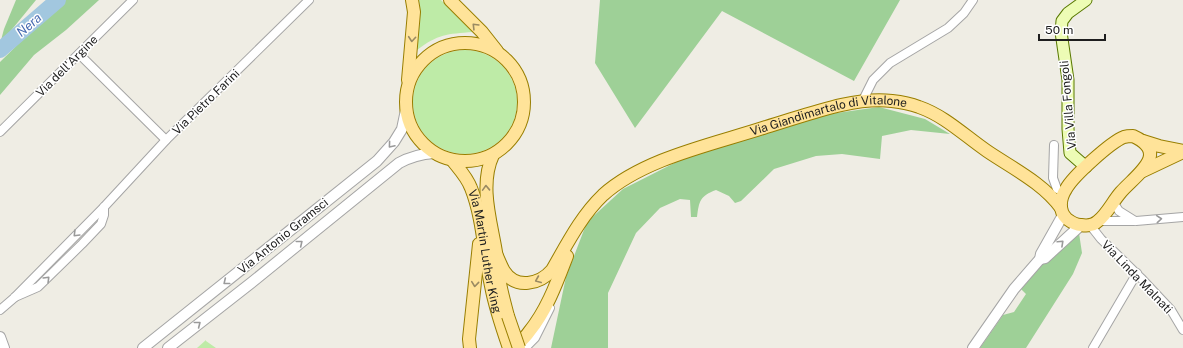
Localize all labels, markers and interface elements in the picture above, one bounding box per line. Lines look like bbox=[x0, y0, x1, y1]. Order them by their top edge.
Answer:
water label: Nera bbox=[13, 10, 45, 40]
scale bar bbox=[1039, 16, 1105, 42]
one-way arrow bbox=[473, 23, 480, 31]
text: 50 m bbox=[1045, 23, 1073, 37]
street label: Via dell'Argine bbox=[33, 32, 101, 100]
one-way arrow bbox=[407, 36, 416, 42]
street label: Via Villa Fongoli bbox=[1057, 60, 1079, 150]
street label: Via Pietro Farini bbox=[170, 66, 242, 138]
street label: Via Giandimartalo di Vitalone bbox=[749, 93, 908, 139]
one-way arrow bbox=[388, 141, 395, 148]
one-way arrow bbox=[482, 185, 491, 191]
street label: Via Martin Luther King bbox=[465, 188, 504, 315]
street label: Via Antonio Gramsci bbox=[235, 195, 331, 277]
one-way arrow bbox=[1156, 215, 1163, 224]
one-way arrow bbox=[73, 229, 81, 237]
street label: Via Linda Malnati bbox=[1099, 238, 1175, 316]
one-way arrow bbox=[295, 240, 302, 247]
one-way arrow bbox=[1056, 240, 1064, 248]
one-way arrow bbox=[535, 275, 542, 283]
one-way arrow bbox=[42, 276, 50, 284]
one-way arrow bbox=[224, 277, 231, 284]
one-way arrow bbox=[471, 281, 480, 287]
one-way arrow bbox=[194, 322, 201, 329]

